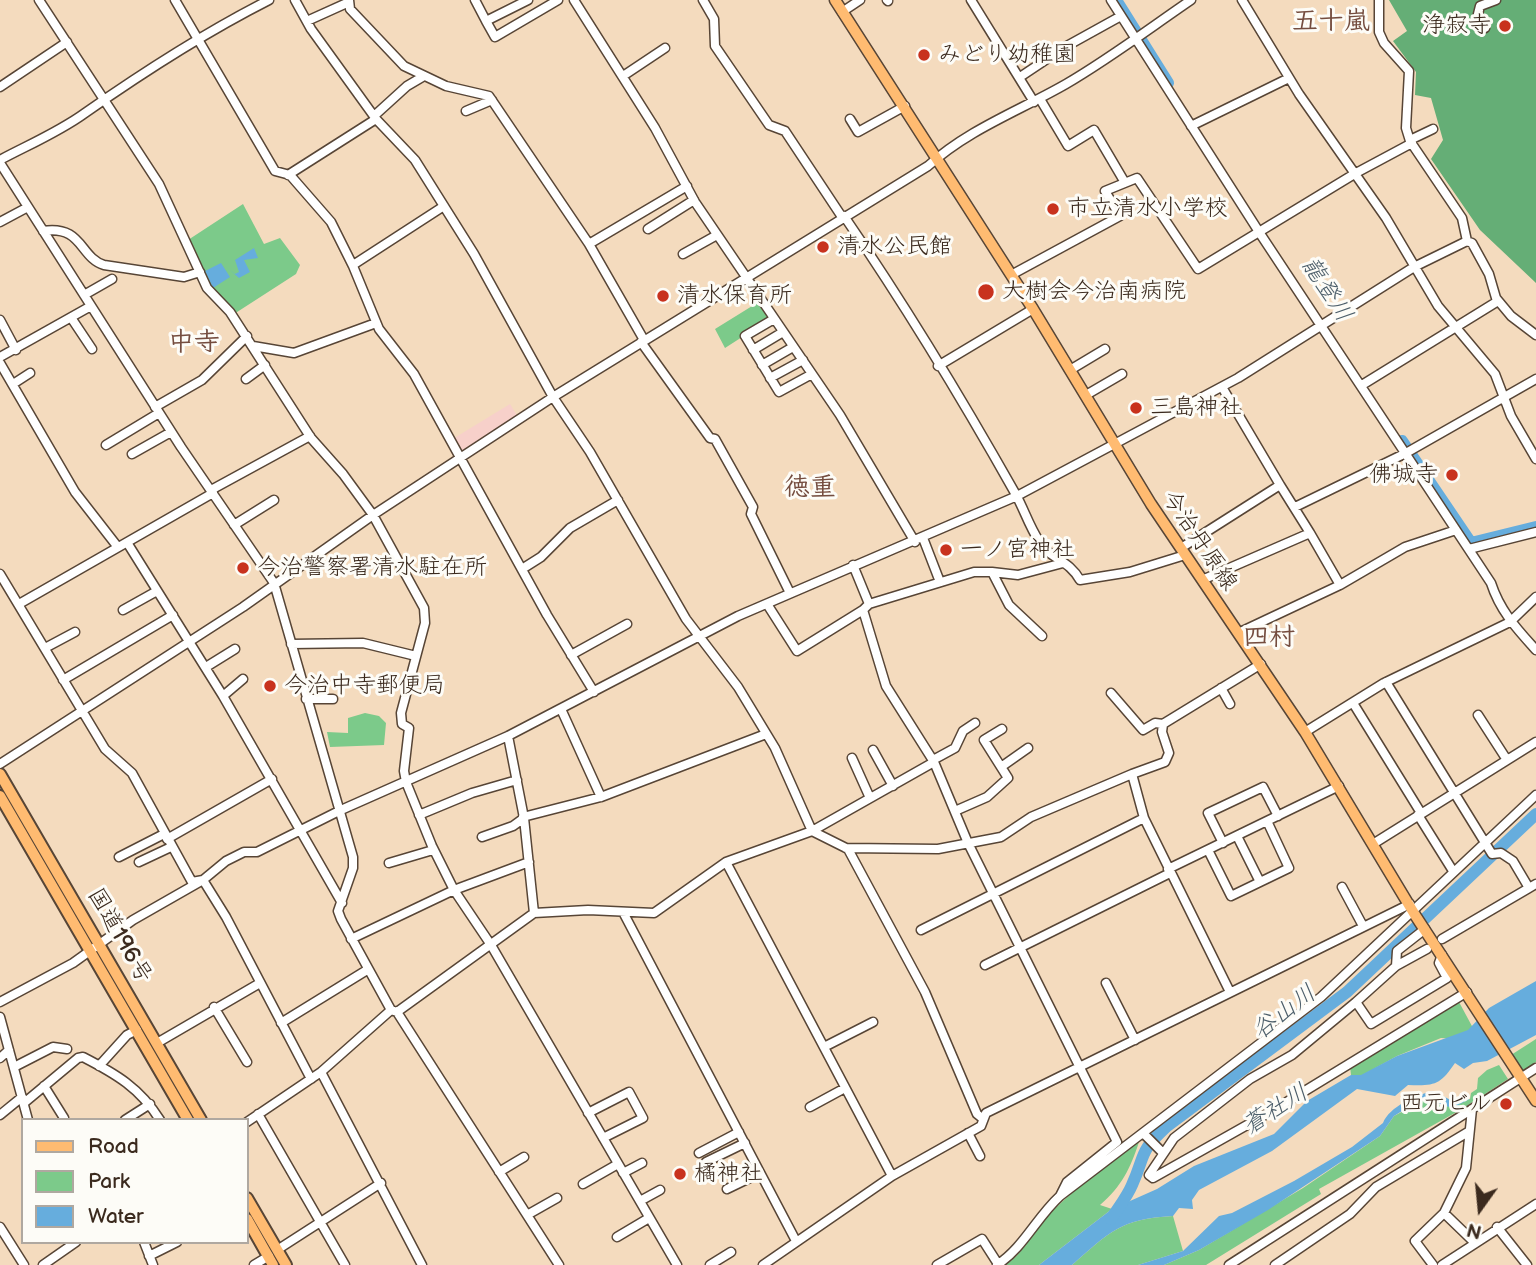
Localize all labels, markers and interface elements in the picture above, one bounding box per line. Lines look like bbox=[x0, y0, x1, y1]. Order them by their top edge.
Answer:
district label: 五十嵐 bbox=[1292, 6, 1370, 38]
place label: 浄寂寺 bbox=[1422, 12, 1491, 40]
marker: 浄寂寺 bbox=[1497, 18, 1513, 34]
place label: みどり幼稚園 bbox=[938, 41, 1076, 69]
marker: みどり幼稚園 bbox=[916, 47, 932, 63]
place label: 市立清水小学校 bbox=[1067, 195, 1228, 223]
marker: 市立清水小学校 bbox=[1045, 201, 1061, 217]
place label: 清水公民館 bbox=[837, 233, 952, 261]
marker: 清水公民館 bbox=[815, 239, 831, 255]
water label: 龍登川 bbox=[1294, 252, 1358, 328]
place label: 大樹会今治南病院 bbox=[1002, 278, 1186, 306]
place label: 清水保育所 bbox=[677, 282, 792, 310]
marker: 大樹会今治南病院 bbox=[976, 282, 996, 302]
marker: 清水保育所 bbox=[655, 288, 671, 304]
district label: 中寺 bbox=[168, 327, 220, 359]
place label: 三島神社 bbox=[1150, 394, 1242, 422]
marker: 三島神社 bbox=[1128, 400, 1144, 416]
place label: 佛城寺 bbox=[1369, 461, 1438, 489]
marker: 佛城寺 bbox=[1444, 467, 1460, 483]
district label: 徳重 bbox=[784, 472, 836, 504]
street label: 今治丹原線 bbox=[1155, 486, 1243, 596]
place label: 一ノ宮神社 bbox=[960, 536, 1075, 564]
marker: 一ノ宮神社 bbox=[938, 542, 954, 558]
place label: 今治警察署清水駐在所 bbox=[257, 554, 487, 582]
marker: 今治警察署清水駐在所 bbox=[235, 560, 251, 576]
district label: 四村 bbox=[1243, 622, 1295, 654]
place label: 今治中寺郵便局 bbox=[284, 672, 445, 700]
marker: 今治中寺郵便局 bbox=[262, 678, 278, 694]
street label: 国道196号 bbox=[81, 884, 157, 988]
water label: 谷山川 bbox=[1248, 980, 1322, 1046]
water label: 蒼社川 bbox=[1238, 1079, 1314, 1141]
place label: 西元ビル bbox=[1400, 1090, 1492, 1118]
marker: 西元ビル bbox=[1498, 1096, 1514, 1112]
legend bbox=[21, 1118, 248, 1244]
text: Road bbox=[88, 1134, 139, 1159]
place label: 橘神社 bbox=[694, 1160, 763, 1188]
marker: 橘神社 bbox=[672, 1166, 688, 1182]
text: Park bbox=[88, 1169, 130, 1194]
north arrow bbox=[1445, 1174, 1515, 1244]
text: Water bbox=[88, 1204, 144, 1229]
text: N bbox=[1465, 1217, 1484, 1243]

